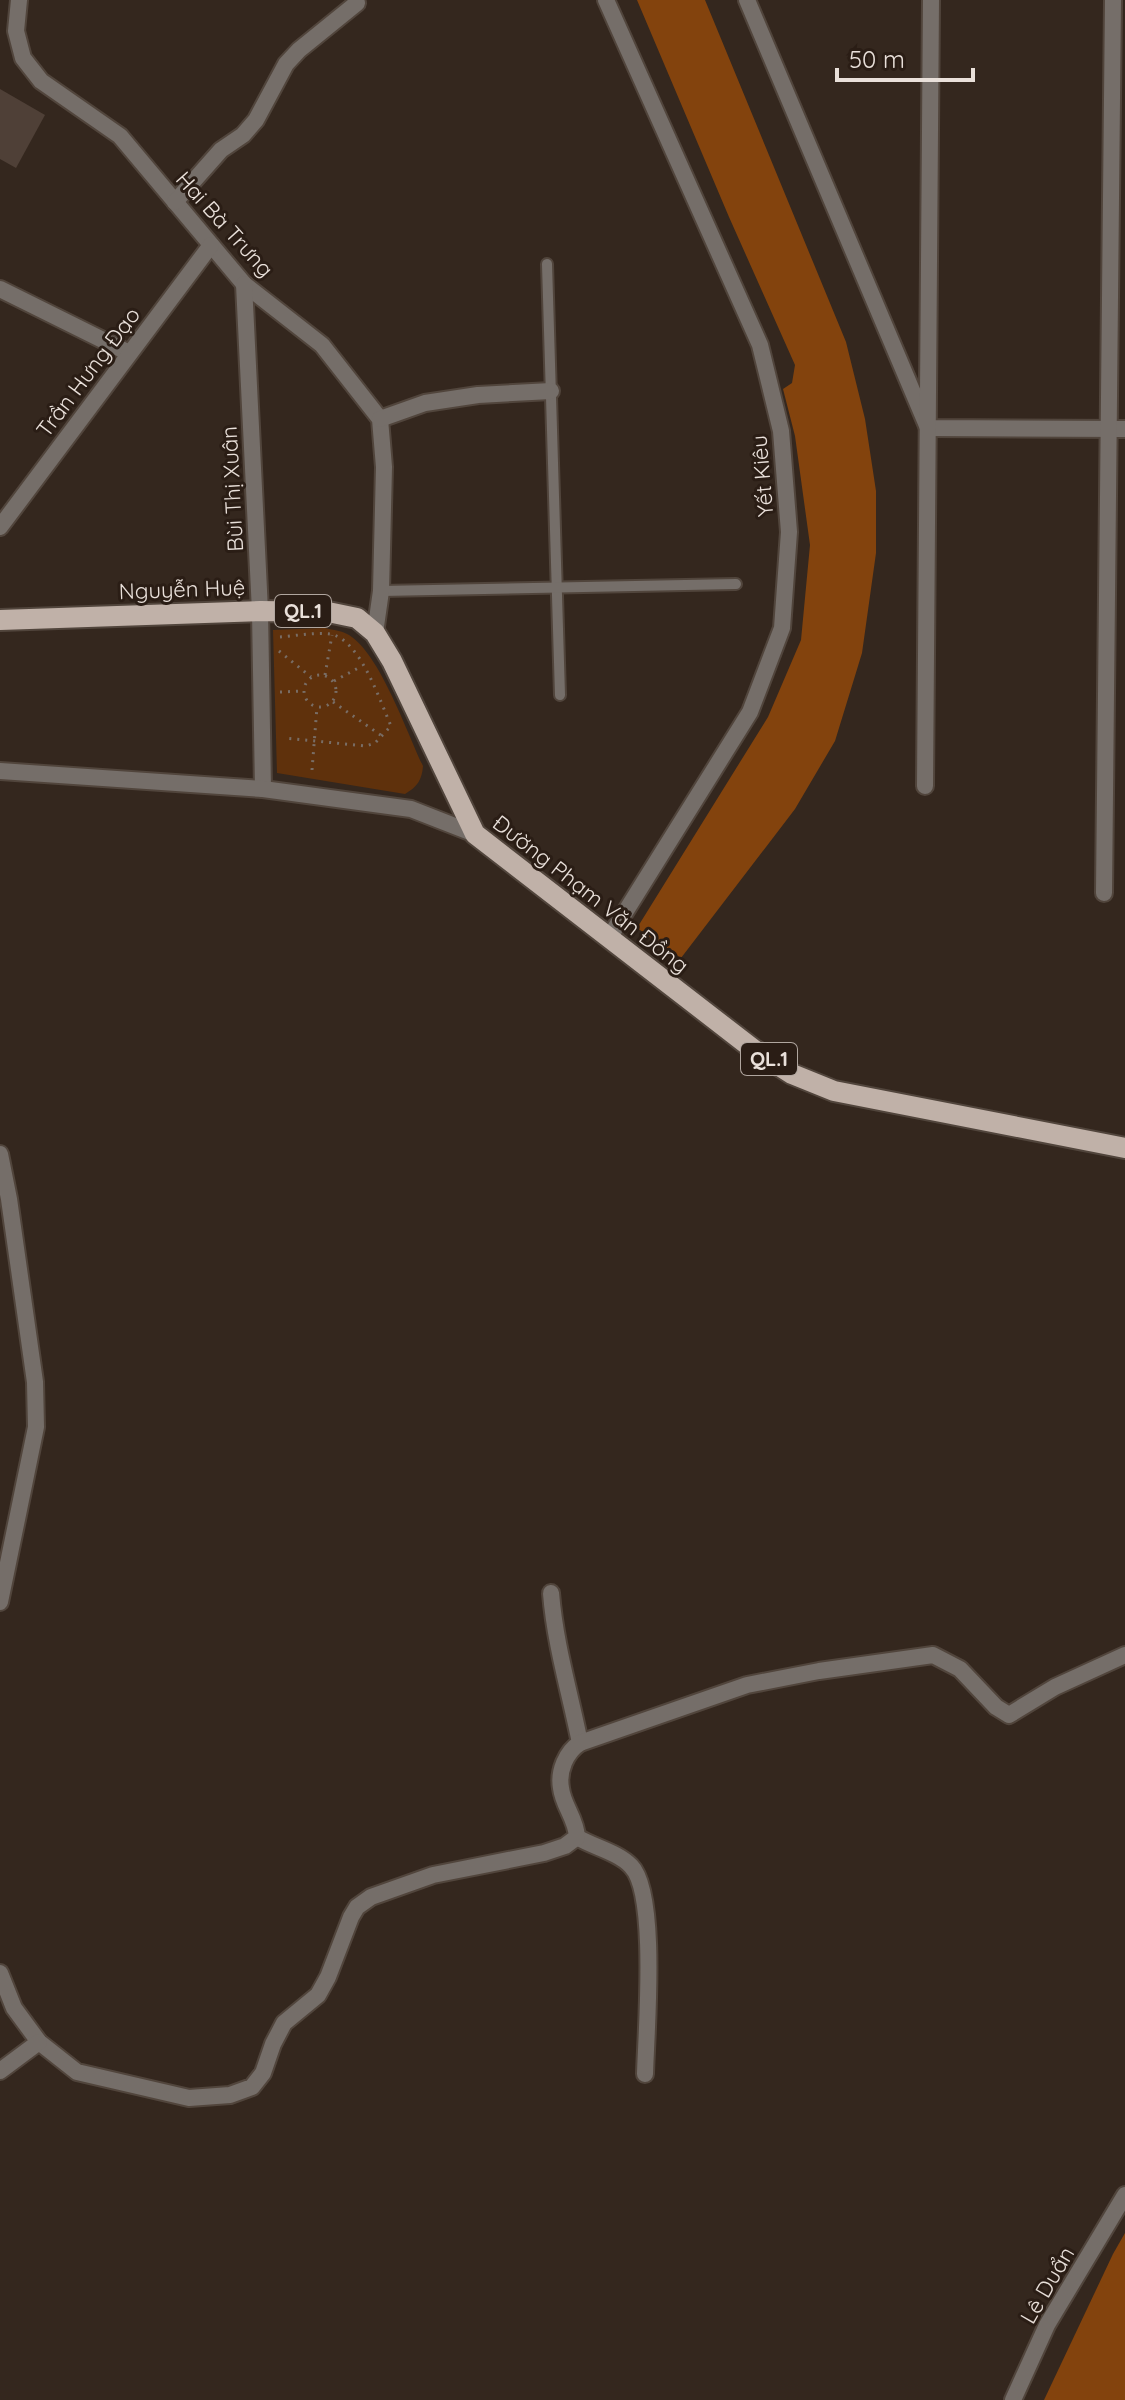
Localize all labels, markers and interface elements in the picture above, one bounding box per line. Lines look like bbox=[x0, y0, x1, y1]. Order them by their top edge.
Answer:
scale bar bbox=[837, 32, 973, 82]
text: 50 m bbox=[849, 44, 905, 74]
street label: Hai Bà Trưng bbox=[170, 165, 280, 283]
street label: Trần Hưng Đạo bbox=[30, 301, 146, 443]
street label: Bùi Thị Xuân bbox=[215, 425, 249, 553]
street label: Yết Kiêu bbox=[744, 434, 780, 518]
street label: Nguyễn Huệ bbox=[118, 573, 246, 605]
road number: QL.1 bbox=[275, 595, 331, 627]
street label: Đường Phạm Văn Đồng bbox=[487, 809, 695, 979]
road number: QL.1 bbox=[741, 1043, 797, 1075]
street label: Lê Duẩn bbox=[1014, 2241, 1080, 2329]

